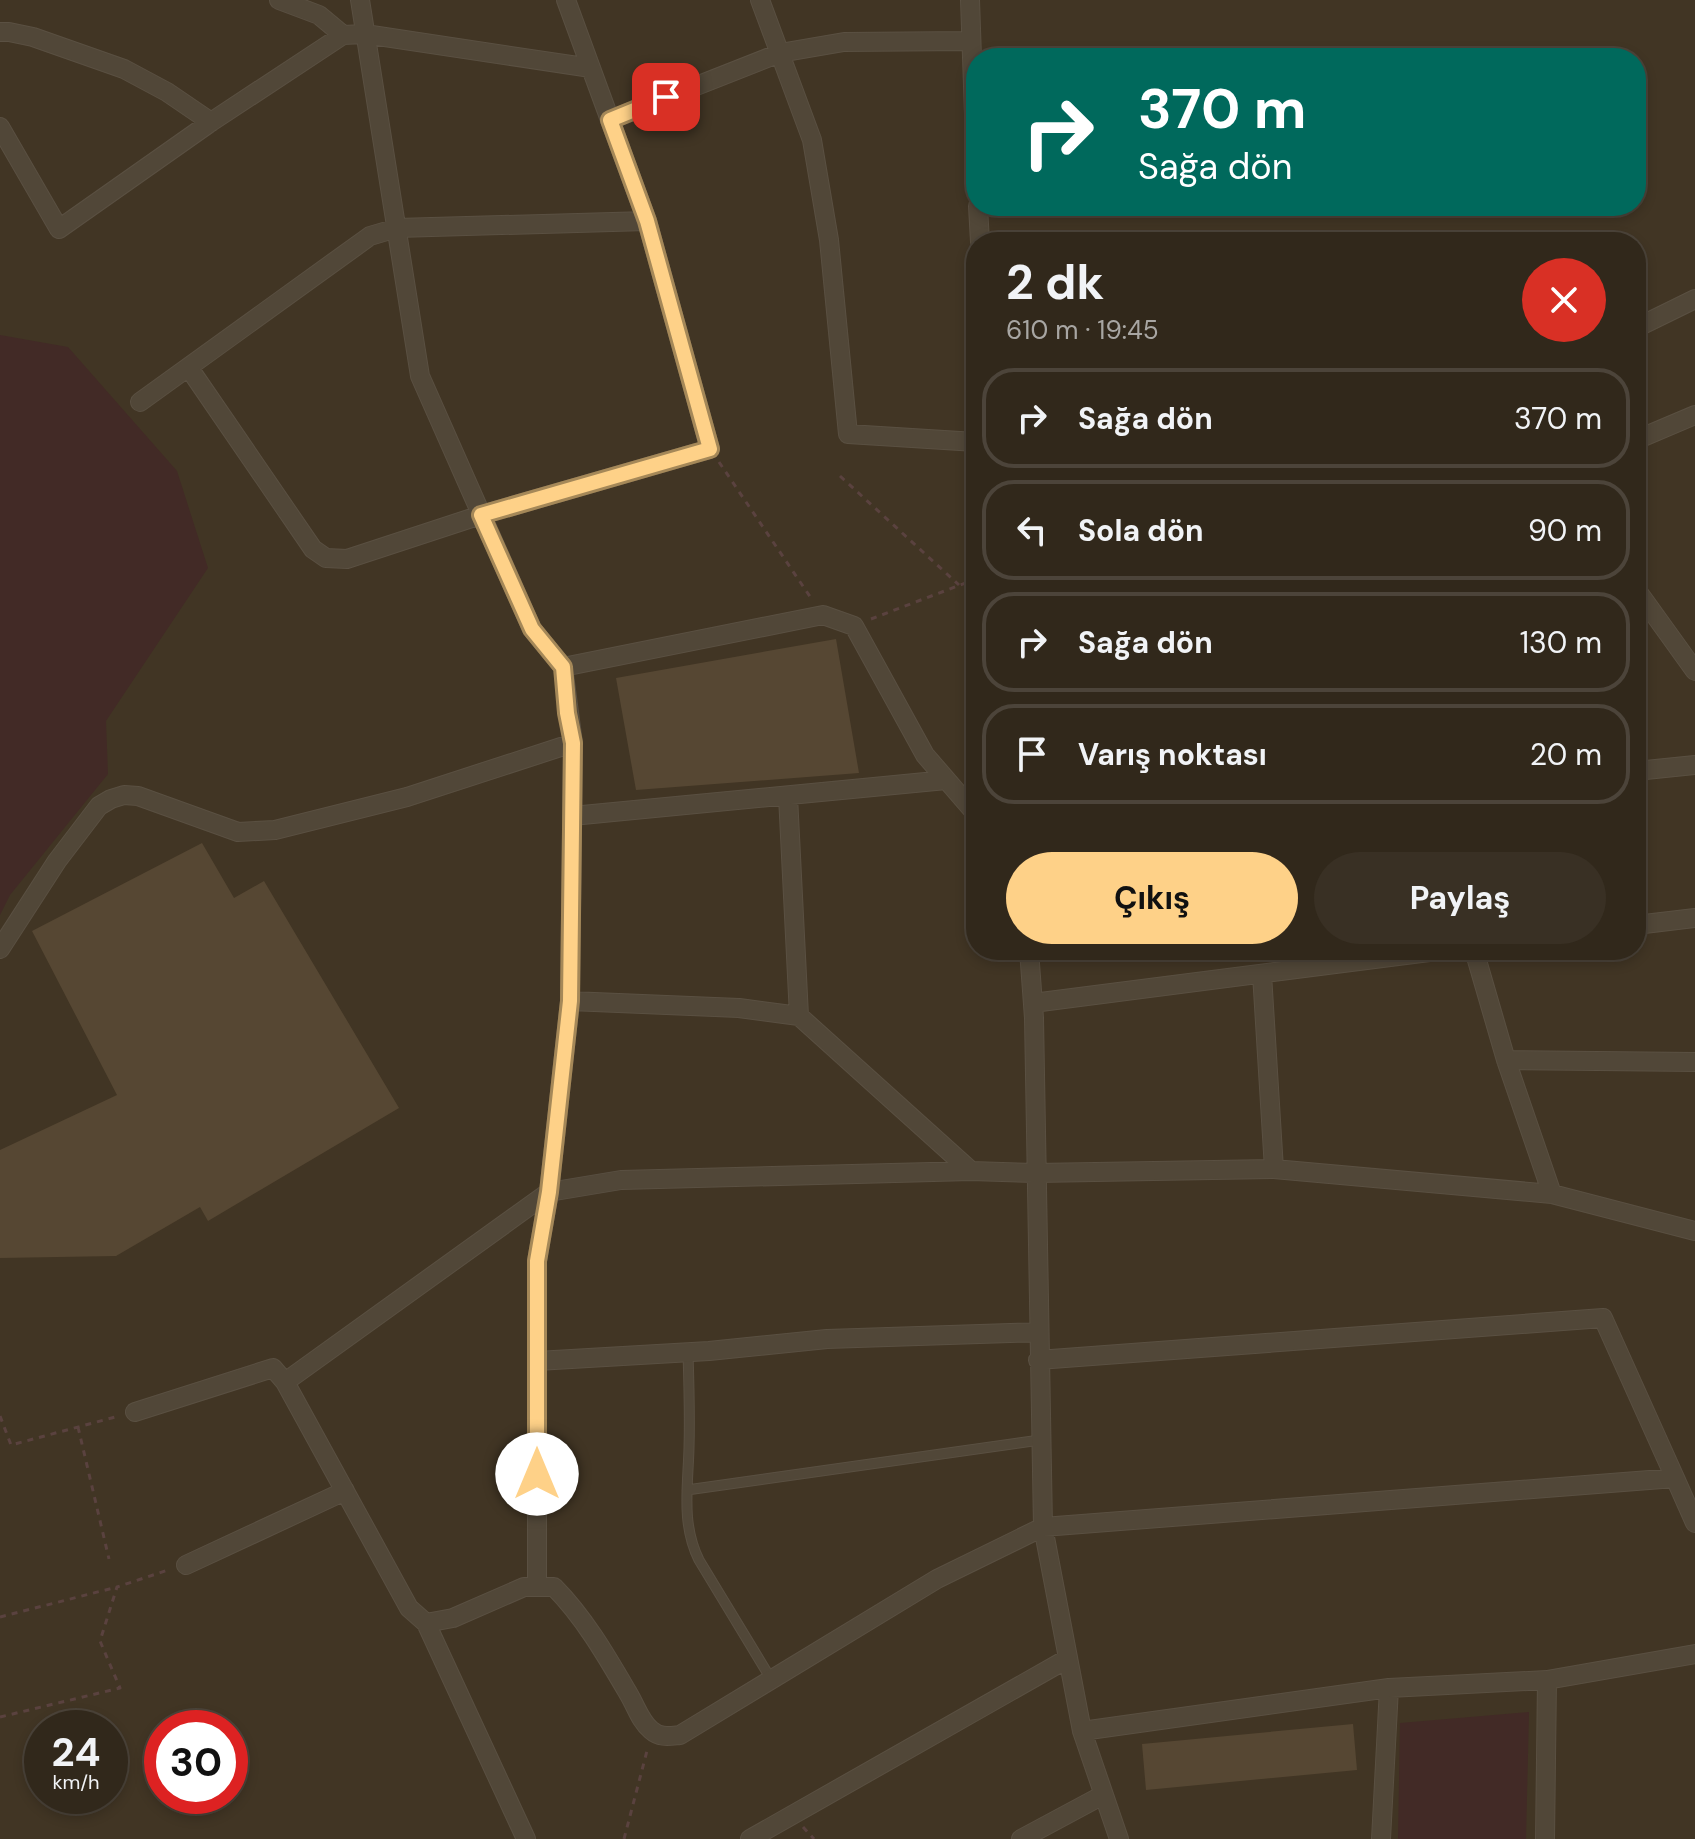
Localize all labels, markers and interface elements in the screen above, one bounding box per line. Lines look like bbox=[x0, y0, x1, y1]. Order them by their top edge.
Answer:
pin bbox=[632, 63, 700, 131]
text: 370 m bbox=[1138, 72, 1306, 145]
icon: arrive bbox=[644, 75, 688, 119]
icon: right bbox=[1006, 80, 1110, 184]
text: Sağa dön bbox=[1138, 143, 1292, 190]
text: 2 dk bbox=[1006, 251, 1104, 314]
button: close bbox=[1522, 258, 1606, 342]
text: 610 m · 19:45 bbox=[1006, 313, 1159, 347]
icon: right bbox=[1010, 396, 1054, 440]
text: Sağa dön bbox=[1078, 399, 1213, 438]
text: 370 m bbox=[1514, 399, 1602, 438]
icon: left bbox=[1010, 508, 1054, 552]
text: Sola dön bbox=[1078, 511, 1204, 550]
text: 90 m bbox=[1528, 511, 1602, 550]
icon: right bbox=[1010, 620, 1054, 664]
text: Sağa dön bbox=[1078, 623, 1213, 662]
text: 130 m bbox=[1520, 623, 1602, 662]
icon: arrive bbox=[1010, 732, 1054, 776]
text: Varış noktası bbox=[1078, 735, 1267, 774]
text: 20 m bbox=[1530, 735, 1602, 774]
button: Çıkış bbox=[1006, 852, 1298, 944]
button: Paylaş bbox=[1314, 852, 1606, 944]
position arrow bbox=[495, 1432, 579, 1516]
speed limit sign: 30 bbox=[144, 1710, 248, 1814]
text: 24 bbox=[52, 1726, 100, 1778]
text: km/h bbox=[52, 1769, 100, 1795]

